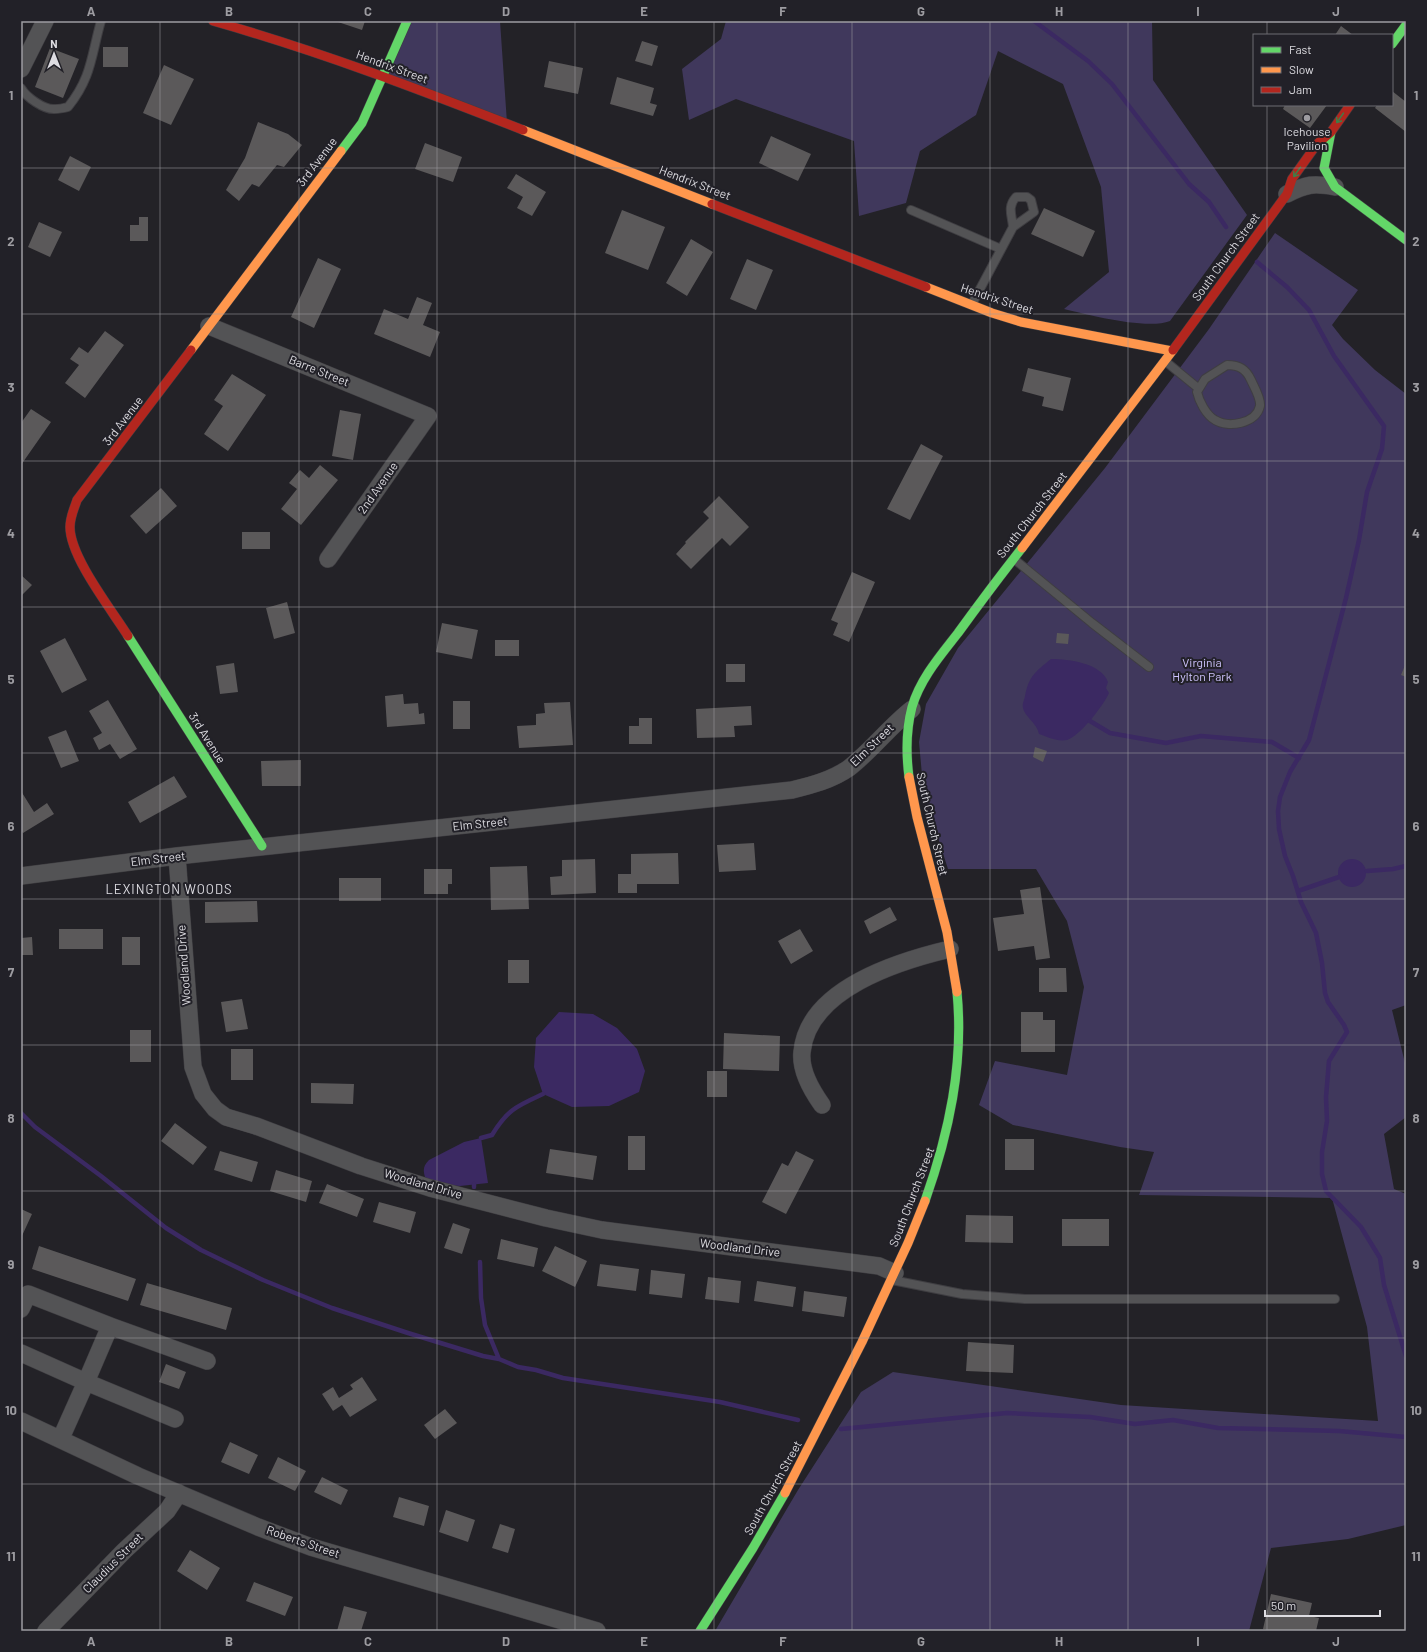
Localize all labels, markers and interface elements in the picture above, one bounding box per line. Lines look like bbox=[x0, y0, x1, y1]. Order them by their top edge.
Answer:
text: A bbox=[87, 3, 96, 19]
text: B bbox=[225, 3, 233, 19]
text: C bbox=[364, 3, 372, 19]
text: D bbox=[502, 3, 510, 19]
text: E bbox=[640, 3, 648, 19]
text: F bbox=[779, 3, 787, 19]
text: G bbox=[917, 3, 925, 19]
text: H bbox=[1055, 3, 1063, 19]
text: I bbox=[1196, 3, 1200, 19]
text: J bbox=[1332, 3, 1340, 19]
north arrow bbox=[34, 34, 74, 74]
legend bbox=[1253, 34, 1393, 106]
text: N bbox=[50, 37, 58, 50]
text: Fast bbox=[1289, 42, 1312, 56]
street label: Hendrix Street bbox=[354, 47, 430, 86]
text: Slow bbox=[1289, 62, 1314, 76]
text: Jam bbox=[1289, 82, 1312, 96]
text: 1 bbox=[9, 87, 13, 103]
text: 1 bbox=[1414, 87, 1418, 103]
marker: Icehouse Pavilion bbox=[1302, 113, 1312, 123]
one-way arrow bbox=[1336, 113, 1344, 124]
place label: Icehouse Pavilion bbox=[1283, 124, 1331, 152]
street label: 3rd Avenue bbox=[293, 134, 339, 189]
street label: Hendrix Street bbox=[658, 162, 733, 202]
one-way arrow bbox=[1293, 166, 1301, 177]
street label: South Church Street bbox=[1188, 210, 1262, 303]
text: 2 bbox=[7, 233, 15, 249]
text: 2 bbox=[1412, 233, 1420, 249]
street label: Hendrix Street bbox=[959, 280, 1035, 316]
street label: Barre Street bbox=[287, 352, 352, 389]
text: 3 bbox=[7, 379, 15, 395]
text: 3 bbox=[1412, 379, 1420, 395]
street label: 3rd Avenue bbox=[99, 393, 145, 448]
street label: 2nd Avenue bbox=[354, 459, 400, 516]
street label: South Church Street bbox=[993, 468, 1069, 560]
text: 4 bbox=[7, 525, 15, 541]
text: 4 bbox=[1412, 525, 1420, 541]
park label: Virginia Hylton Park bbox=[1172, 655, 1232, 683]
text: 5 bbox=[7, 671, 15, 687]
text: 5 bbox=[1412, 671, 1420, 687]
street label: 3rd Avenue bbox=[187, 709, 229, 766]
street label: Elm Street bbox=[847, 720, 896, 768]
street label: South Church Street bbox=[914, 771, 952, 877]
street label: Elm Street bbox=[452, 813, 508, 833]
text: 6 bbox=[8, 818, 15, 834]
text: 6 bbox=[1413, 818, 1420, 834]
street label: Elm Street bbox=[130, 848, 186, 868]
district label: LEXINGTON WOODS bbox=[105, 881, 233, 897]
street label: Woodland Drive bbox=[173, 924, 193, 1006]
text: 7 bbox=[8, 964, 15, 980]
text: 7 bbox=[1413, 964, 1420, 980]
text: 8 bbox=[7, 1110, 15, 1126]
text: 8 bbox=[1412, 1110, 1420, 1126]
street label: South Church Street bbox=[886, 1145, 937, 1248]
street label: Woodland Drive bbox=[383, 1165, 464, 1201]
street label: Woodland Drive bbox=[699, 1235, 781, 1259]
text: 9 bbox=[8, 1256, 15, 1272]
text: 9 bbox=[1413, 1256, 1420, 1272]
text: 10 bbox=[5, 1402, 17, 1418]
text: 10 bbox=[1410, 1402, 1422, 1418]
street label: South Church Street bbox=[740, 1438, 804, 1537]
street label: Roberts Street bbox=[265, 1522, 342, 1560]
street label: Claudius Street bbox=[79, 1529, 145, 1595]
text: 11 bbox=[6, 1548, 16, 1564]
text: 11 bbox=[1411, 1548, 1421, 1564]
scale bar bbox=[1265, 1592, 1380, 1618]
text: 50 m bbox=[1271, 1598, 1296, 1612]
text: A bbox=[87, 1633, 96, 1649]
text: B bbox=[225, 1633, 233, 1649]
text: C bbox=[364, 1633, 372, 1649]
text: D bbox=[502, 1633, 510, 1649]
text: E bbox=[640, 1633, 648, 1649]
text: F bbox=[779, 1633, 787, 1649]
text: G bbox=[917, 1633, 925, 1649]
text: H bbox=[1055, 1633, 1063, 1649]
text: I bbox=[1196, 1633, 1200, 1649]
text: J bbox=[1332, 1633, 1340, 1649]

